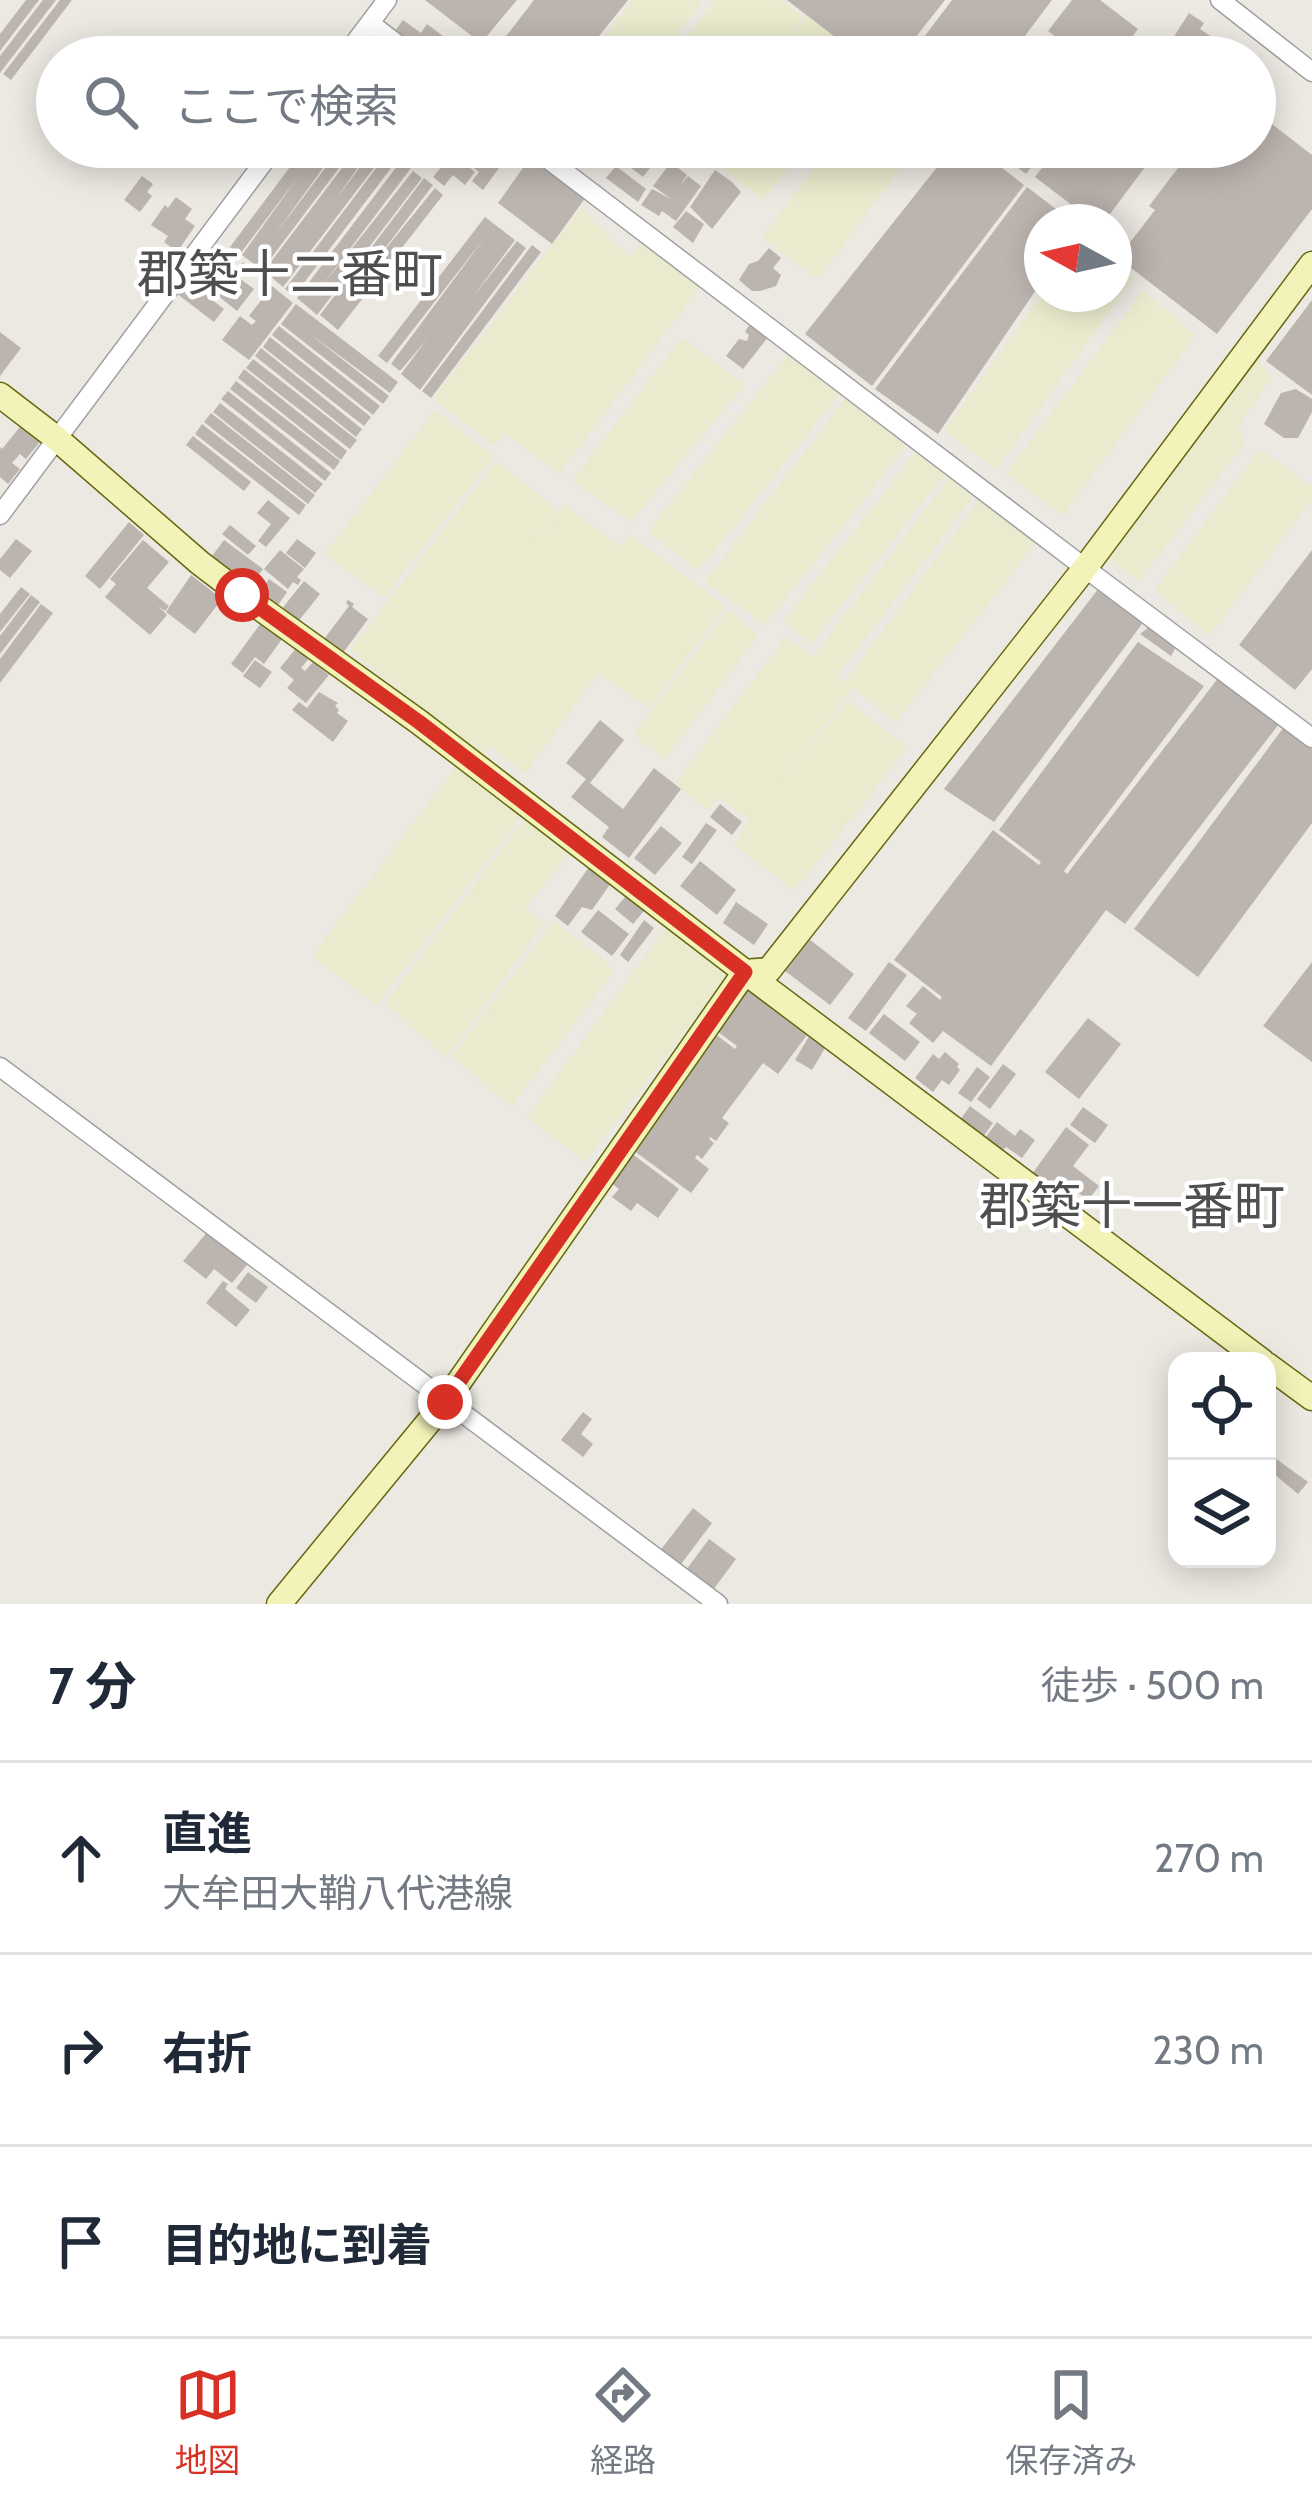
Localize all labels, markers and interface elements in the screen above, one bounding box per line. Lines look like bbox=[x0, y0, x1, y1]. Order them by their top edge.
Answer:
search box bbox=[36, 36, 1276, 168]
icon: search bbox=[78, 69, 144, 135]
text: ここで検索 bbox=[174, 79, 399, 133]
north arrow bbox=[1024, 204, 1132, 312]
district label: 郡築十二番町 bbox=[137, 243, 443, 305]
route start bbox=[215, 568, 269, 622]
district label: 郡築十一番町 bbox=[979, 1175, 1285, 1237]
map controls bbox=[1168, 1352, 1276, 1568]
button: locate bbox=[1168, 1352, 1276, 1460]
route end bbox=[418, 1375, 472, 1429]
button: layers bbox=[1168, 1460, 1276, 1568]
text: 7 分 bbox=[48, 1655, 137, 1717]
text: 徒歩 · 500 m bbox=[1041, 1661, 1264, 1709]
text: 直進 bbox=[162, 1806, 252, 1860]
icon: ahead bbox=[48, 1825, 114, 1891]
text: 270 m bbox=[1154, 1834, 1264, 1882]
text: 大牟田大鞘八代港線 bbox=[162, 1869, 513, 1917]
icon: right bbox=[48, 2017, 114, 2083]
text: 右折 bbox=[162, 2026, 252, 2080]
text: 230 m bbox=[1152, 2026, 1264, 2074]
icon: arrive bbox=[48, 2209, 114, 2275]
text: 目的地に到着 bbox=[162, 2218, 432, 2272]
tab: 地図 bbox=[175, 2362, 241, 2482]
tab: 経路 bbox=[590, 2362, 656, 2482]
tab: 保存済み bbox=[1005, 2362, 1137, 2482]

